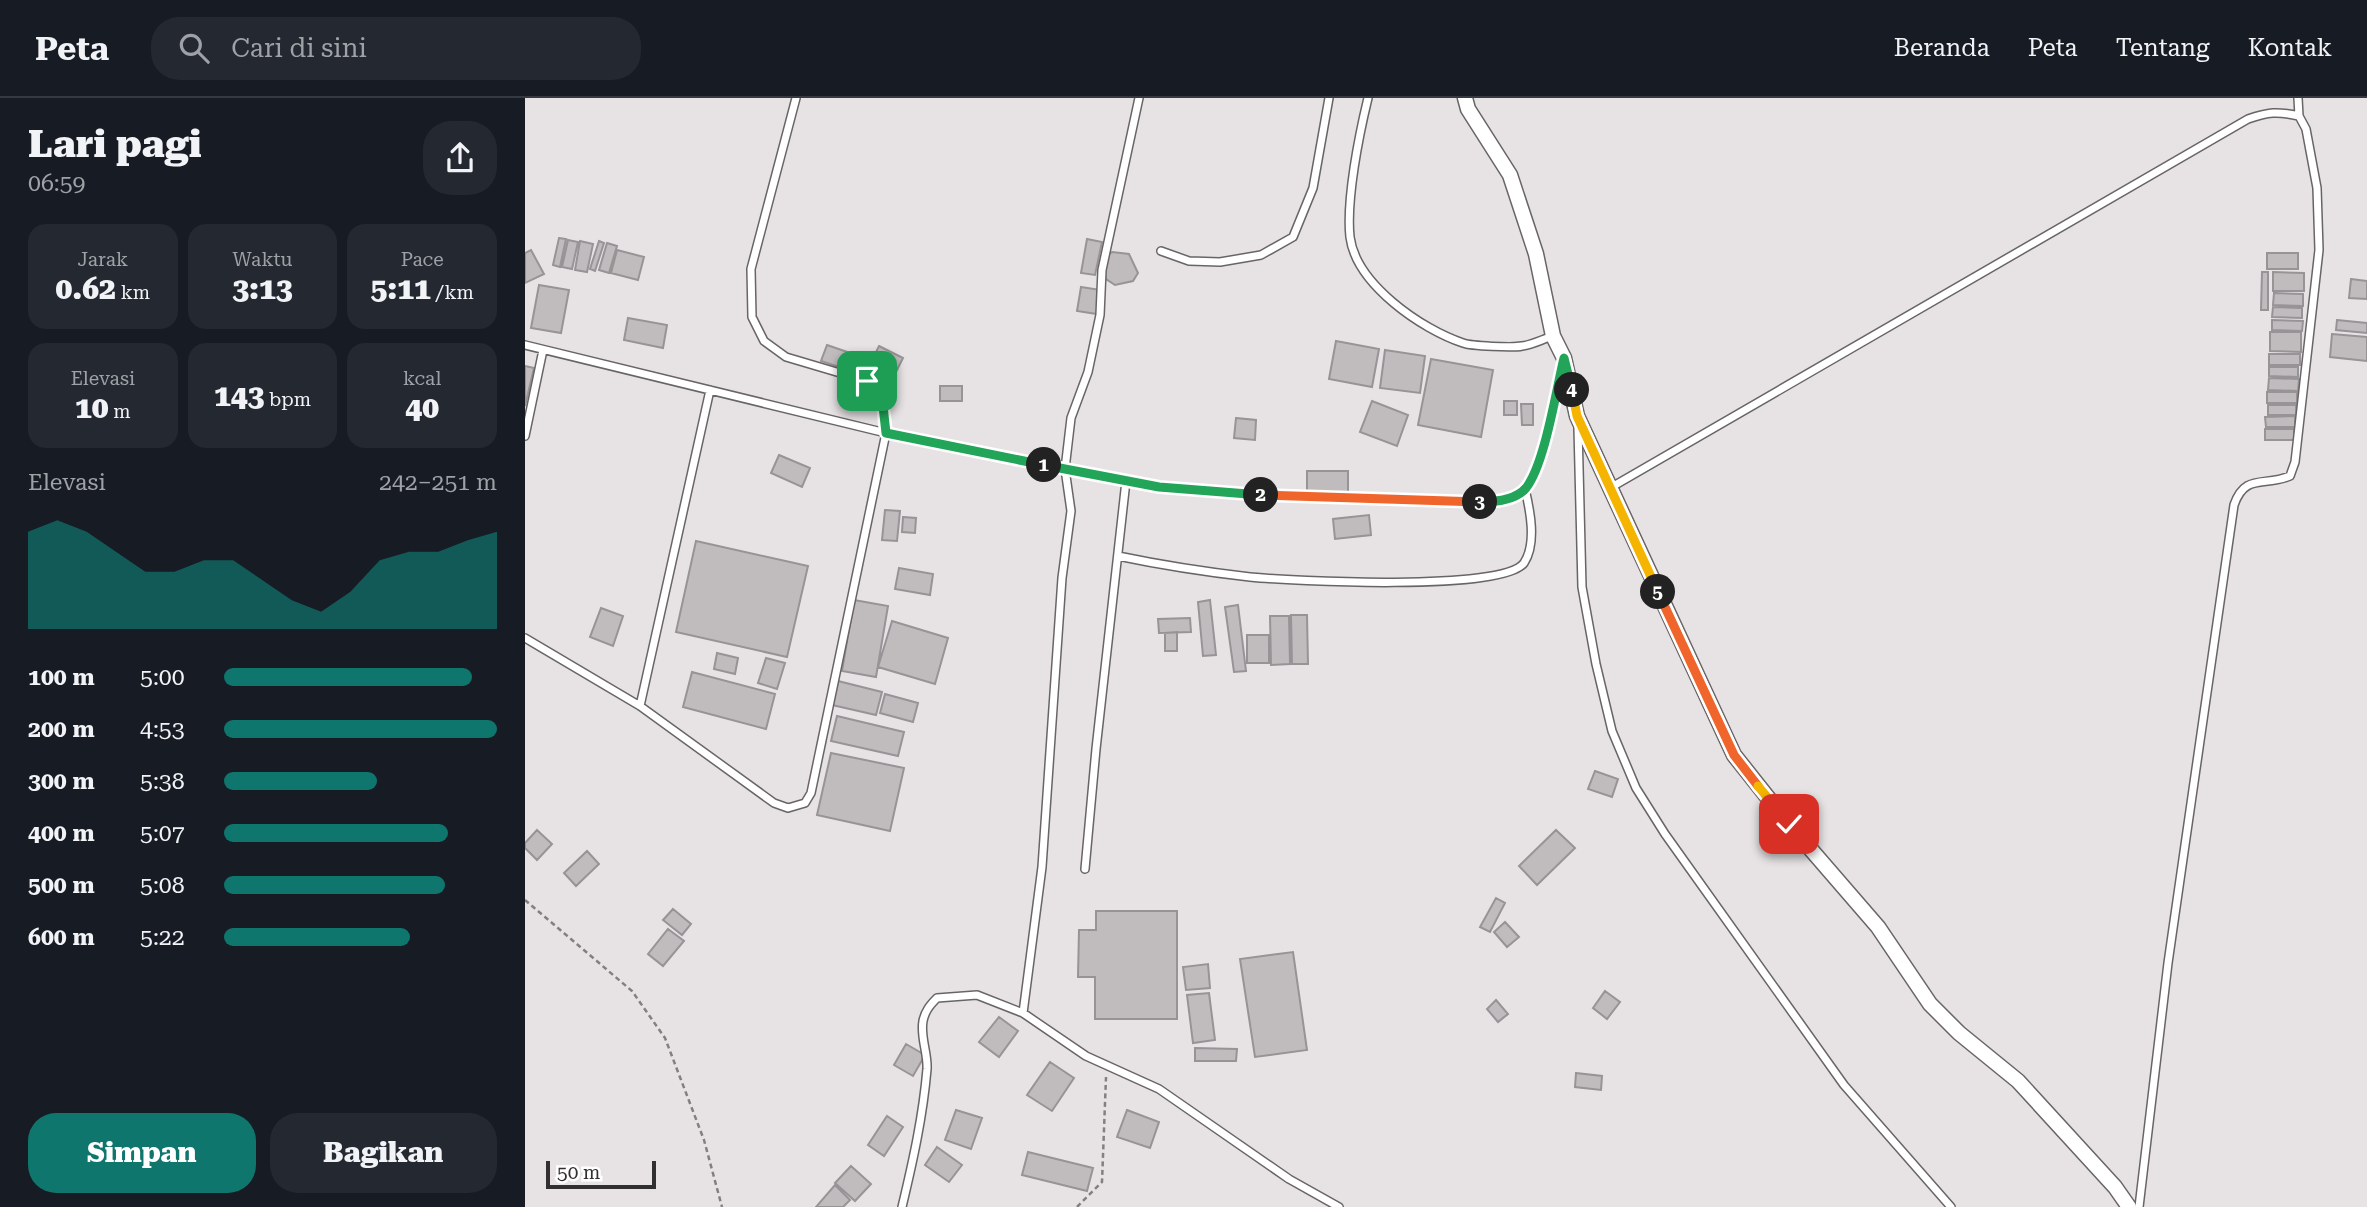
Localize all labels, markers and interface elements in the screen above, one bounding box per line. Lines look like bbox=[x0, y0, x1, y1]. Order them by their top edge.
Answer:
search box bbox=[151, 17, 641, 80]
text: Peta bbox=[35, 29, 109, 68]
icon: search bbox=[175, 29, 213, 67]
text: Cari di sini bbox=[231, 33, 367, 63]
text: Beranda bbox=[1894, 34, 1990, 62]
text: Peta bbox=[2028, 34, 2078, 62]
text: Tentang bbox=[2116, 34, 2210, 62]
text: Kontak bbox=[2248, 34, 2332, 62]
button: share bbox=[423, 121, 497, 195]
text: Lari pagi bbox=[28, 122, 202, 166]
text: 06:59 bbox=[28, 170, 85, 197]
text: Jarak bbox=[78, 248, 128, 271]
text: Waktu bbox=[233, 248, 292, 271]
text: Pace bbox=[401, 248, 444, 271]
text: 0.62 bbox=[56, 271, 116, 306]
text: 3:13 bbox=[232, 271, 293, 306]
text: 5:11 bbox=[370, 271, 431, 306]
text: km bbox=[116, 281, 150, 304]
text: /km bbox=[431, 281, 474, 304]
pin bbox=[837, 351, 897, 411]
icon: arrive bbox=[848, 362, 886, 400]
text: Elevasi bbox=[71, 367, 135, 390]
text: kcal bbox=[403, 367, 441, 390]
pin: 4 bbox=[1555, 372, 1589, 408]
text: 143 bbox=[214, 378, 264, 413]
text: 4 bbox=[1566, 378, 1577, 401]
text: bpm bbox=[264, 388, 311, 411]
text: 10 bbox=[75, 390, 109, 425]
text: 40 bbox=[405, 390, 439, 425]
text: m bbox=[109, 400, 131, 423]
pin: 1 bbox=[1027, 448, 1061, 482]
text: 1 bbox=[1038, 453, 1049, 476]
text: Elevasi bbox=[28, 469, 106, 496]
text: 242–251 m bbox=[379, 469, 497, 496]
pin: 2 bbox=[1243, 478, 1279, 512]
text: 2 bbox=[1255, 483, 1266, 506]
pin: 3 bbox=[1462, 484, 1497, 520]
text: 3 bbox=[1474, 490, 1485, 513]
pin: 5 bbox=[1641, 574, 1675, 610]
text: 5 bbox=[1652, 580, 1663, 603]
text: 100 m bbox=[28, 664, 95, 691]
text: 5:00 bbox=[140, 664, 185, 691]
text: 200 m bbox=[28, 716, 95, 743]
text: 4:53 bbox=[140, 716, 185, 743]
text: 300 m bbox=[28, 768, 95, 795]
text: 5:38 bbox=[140, 768, 185, 795]
pin bbox=[1759, 794, 1819, 854]
icon: check bbox=[1770, 805, 1808, 843]
text: 400 m bbox=[28, 820, 95, 847]
text: 5:07 bbox=[140, 820, 185, 847]
text: 500 m bbox=[28, 872, 95, 899]
text: 5:08 bbox=[140, 872, 185, 899]
text: 600 m bbox=[28, 924, 95, 951]
text: 5:22 bbox=[140, 924, 185, 951]
button: Simpan bbox=[28, 1113, 256, 1193]
button: Bagikan bbox=[270, 1113, 497, 1193]
scale bar bbox=[546, 1158, 656, 1190]
text: 50 m bbox=[557, 1161, 600, 1184]

